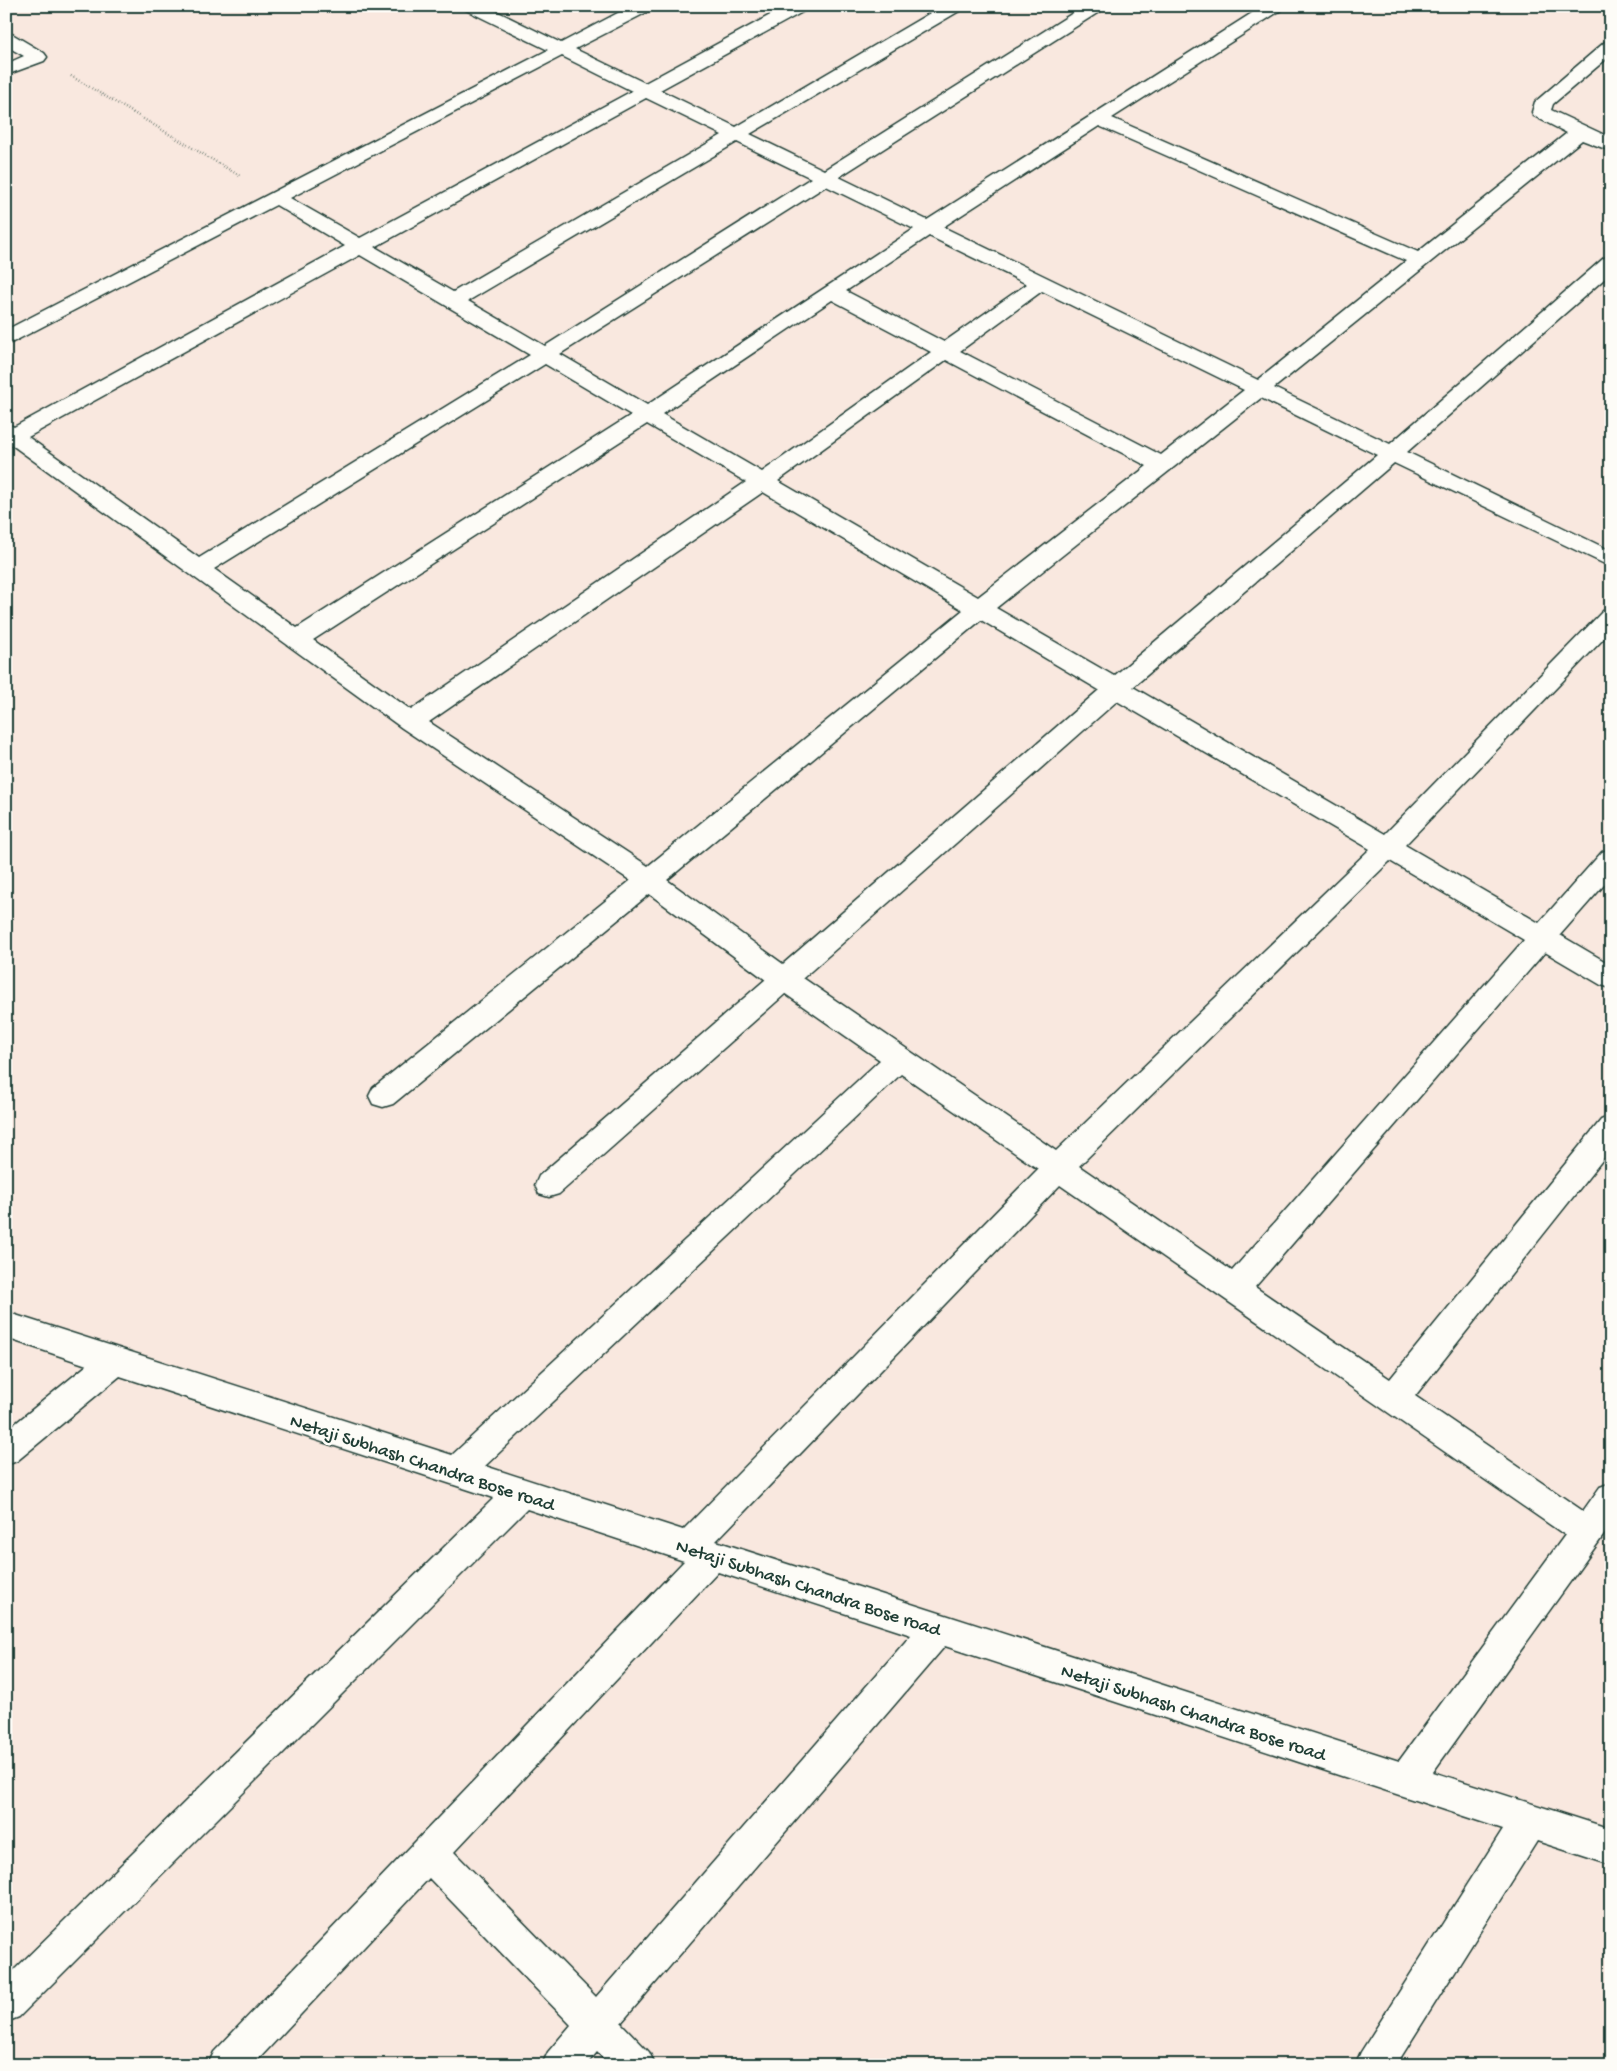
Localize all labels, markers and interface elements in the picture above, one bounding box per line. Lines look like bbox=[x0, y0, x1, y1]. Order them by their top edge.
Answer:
street label: Netaji Subhash Chandra Bose road bbox=[287, 1411, 559, 1519]
street label: Netaji Subhash Chandra Bose road bbox=[673, 1536, 945, 1644]
street label: Netaji Subhash Chandra Bose road bbox=[1058, 1661, 1330, 1769]

